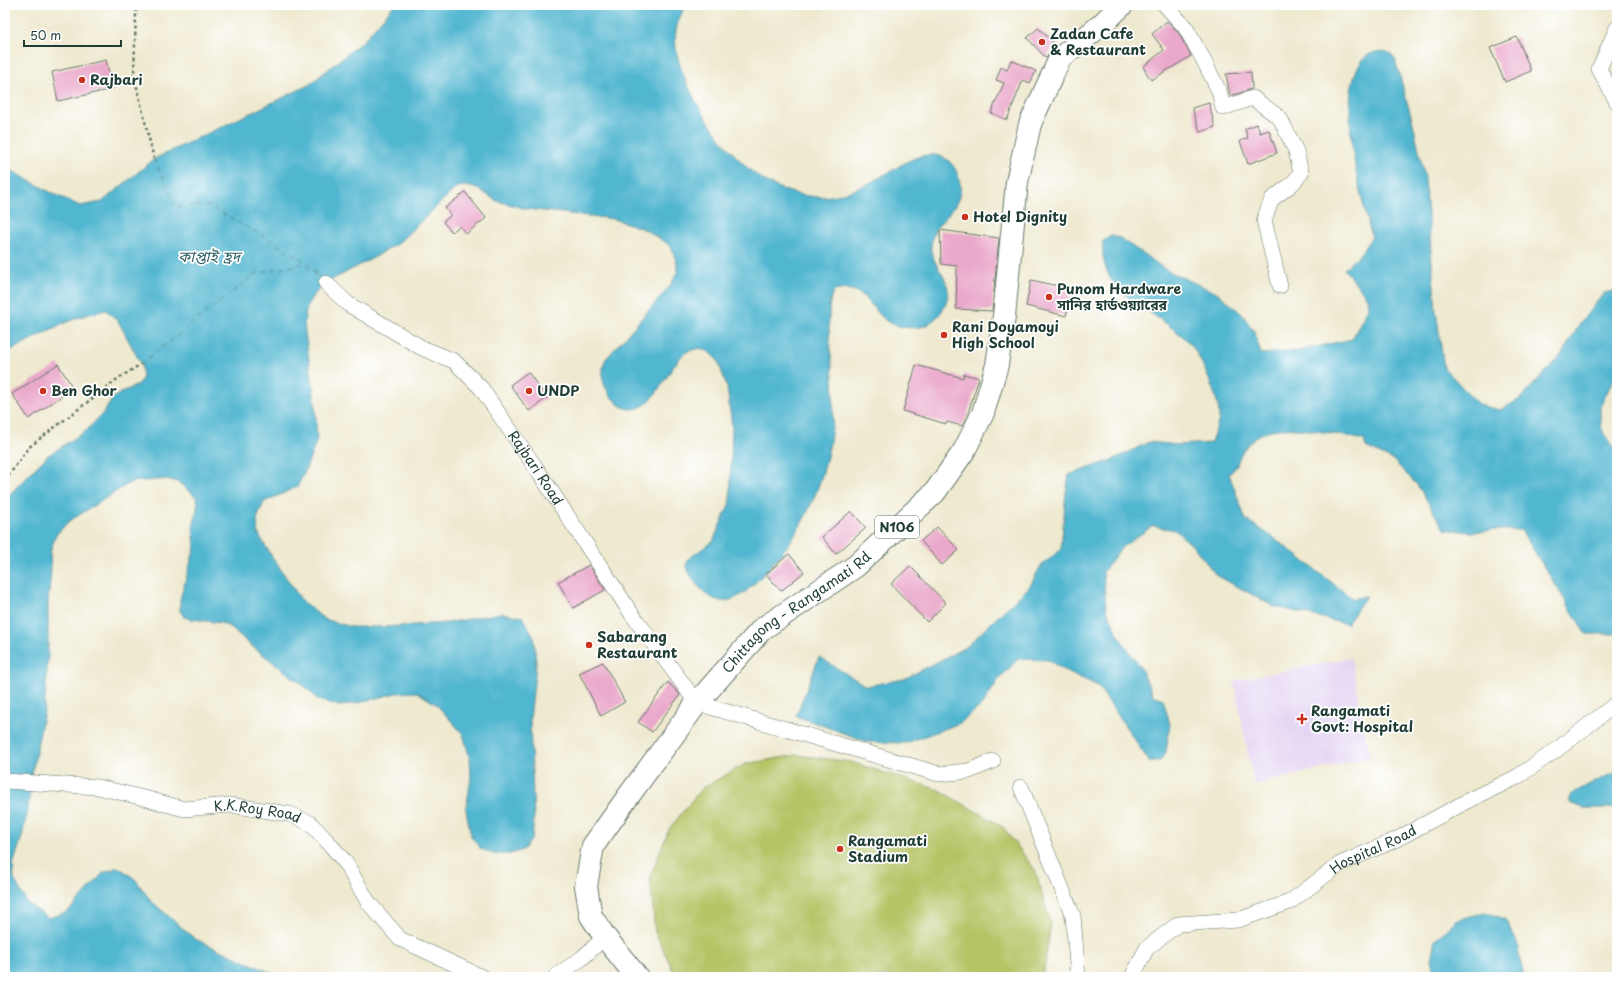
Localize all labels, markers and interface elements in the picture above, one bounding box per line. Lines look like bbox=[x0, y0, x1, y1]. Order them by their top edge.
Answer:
scale bar bbox=[24, 22, 121, 48]
place label: Zadan Cafe & Restaurant bbox=[1050, 23, 1146, 60]
text: 50 m bbox=[30, 26, 61, 44]
marker: Zadan Cafe & Restaurant bbox=[1037, 37, 1047, 47]
place label: Rajbari bbox=[90, 69, 143, 90]
marker: Rajbari bbox=[77, 75, 87, 85]
place label: Hotel Dignity bbox=[973, 206, 1067, 227]
marker: Hotel Dignity bbox=[960, 212, 970, 222]
water label: কাপ্তাই হ্রদ bbox=[178, 244, 243, 267]
place label: Punom Hardware সানির হার্ডওয়্যারের bbox=[1056, 278, 1182, 315]
marker: Punom Hardware সানির হার্ডওয়্যারের bbox=[1044, 292, 1054, 302]
place label: Rani Doyamoyi High School bbox=[952, 316, 1059, 353]
marker: Rani Doyamoyi High School bbox=[939, 330, 949, 340]
place label: Ben Ghor bbox=[51, 380, 118, 401]
place label: UNDP bbox=[537, 380, 579, 401]
marker: Ben Ghor bbox=[38, 386, 48, 396]
marker: UNDP bbox=[524, 386, 534, 396]
street label: Rajbari Road bbox=[503, 426, 569, 509]
road number: N106 bbox=[875, 516, 919, 538]
street label: Chittagong - Rangamati Rd bbox=[717, 546, 876, 678]
place label: Sabarang Restaurant bbox=[597, 626, 678, 663]
marker: Sabarang Restaurant bbox=[584, 640, 594, 650]
place label: Rangamati Govt: Hospital bbox=[1311, 700, 1413, 737]
marker: Rangamati Govt: Hospital bbox=[1296, 713, 1308, 725]
street label: K.K.Roy Road bbox=[213, 794, 305, 828]
street label: Hospital Road bbox=[1325, 819, 1420, 878]
place label: Rangamati Stadium bbox=[848, 830, 927, 867]
marker: Rangamati Stadium bbox=[835, 844, 845, 854]

